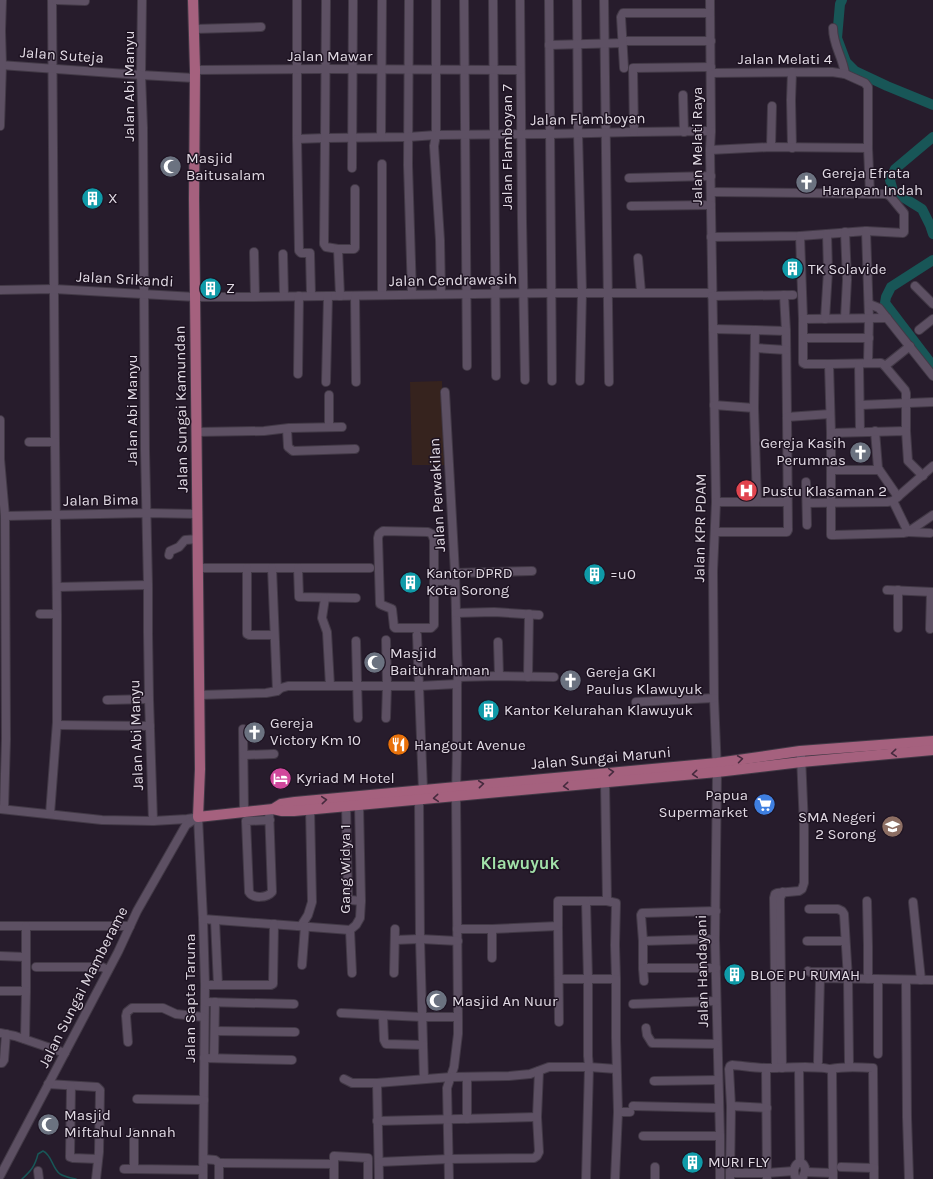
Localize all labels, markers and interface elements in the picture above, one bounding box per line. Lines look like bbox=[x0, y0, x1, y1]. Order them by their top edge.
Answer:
street label: Jalan Abi Manyu bbox=[120, 31, 138, 142]
street label: Jalan Suteja bbox=[20, 43, 104, 67]
street label: Jalan Mawar bbox=[288, 47, 373, 65]
street label: Jalan Melati 4 bbox=[738, 50, 833, 68]
street label: Jalan Flamboyan 7 bbox=[498, 84, 516, 210]
street label: Jalan Melati Raya bbox=[688, 87, 706, 205]
street label: Jalan Flamboyan bbox=[530, 109, 646, 129]
place label: Masjid Baitusalam bbox=[186, 149, 265, 184]
mosque icon: Masjid Baitusalam bbox=[157, 154, 183, 180]
place label: Gereja Efrata Harapan Indah bbox=[822, 164, 923, 199]
church icon: Gereja Efrata Harapan Indah bbox=[793, 169, 819, 195]
building icon: X bbox=[79, 185, 105, 211]
place label: X bbox=[108, 189, 118, 207]
building icon: TK Solavide bbox=[779, 256, 805, 282]
place label: TK Solavide bbox=[808, 260, 887, 278]
street label: Jalan Srikandi bbox=[76, 267, 174, 291]
street label: Jalan Cendrawasih bbox=[389, 270, 517, 290]
building icon: Z bbox=[198, 275, 224, 301]
place label: Z bbox=[226, 279, 235, 297]
street label: Jalan Sungai Kamundan bbox=[171, 325, 191, 493]
street label: Jalan Abi Manyu bbox=[123, 355, 141, 466]
place label: Gereja Kasih Perumnas bbox=[760, 434, 846, 469]
street label: Jalan Perwakilan bbox=[425, 437, 449, 553]
church icon: Gereja Kasih Perumnas bbox=[848, 439, 874, 465]
street label: Jalan KPR PDAM bbox=[690, 473, 710, 583]
hospital icon: Pustu Klasaman 2 bbox=[734, 478, 760, 504]
place label: Pustu Klasaman 2 bbox=[762, 482, 887, 500]
street label: Jalan Bima bbox=[63, 490, 139, 510]
building icon: =u0 bbox=[582, 561, 608, 587]
place label: Kantor DPRD Kota Sorong bbox=[426, 564, 513, 599]
place label: =u0 bbox=[610, 565, 636, 583]
building icon: Kantor DPRD Kota Sorong bbox=[398, 569, 424, 595]
place label: Masjid Baituhrahman bbox=[390, 644, 490, 679]
mosque icon: Masjid Baituhrahman bbox=[361, 649, 387, 675]
place label: Gereja GKI Paulus Klawuyuk bbox=[586, 663, 702, 698]
church icon: Gereja GKI Paulus Klawuyuk bbox=[557, 668, 583, 694]
street label: Jalan Abi Manyu bbox=[125, 679, 147, 791]
building icon: Kantor Kelurahan Klawuyuk bbox=[476, 697, 502, 723]
place label: Kantor Kelurahan Klawuyuk bbox=[504, 701, 693, 719]
place label: Gereja Victory Km 10 bbox=[270, 714, 361, 749]
church icon: Gereja Victory Km 10 bbox=[241, 719, 267, 745]
restaurant icon: Hangout Avenue bbox=[385, 732, 411, 758]
place label: Hangout Avenue bbox=[414, 736, 526, 754]
street label: Jalan Sungai Maruni bbox=[530, 743, 672, 773]
one-way arrow bbox=[891, 749, 897, 758]
one-way arrow bbox=[737, 755, 743, 764]
hotel icon: Kyriad M Hotel bbox=[268, 765, 294, 791]
one-way arrow bbox=[608, 768, 614, 777]
place label: Kyriad M Hotel bbox=[296, 769, 395, 787]
one-way arrow bbox=[692, 769, 698, 778]
one-way arrow bbox=[478, 780, 484, 789]
one-way arrow bbox=[563, 781, 569, 790]
place label: Papua Supermarket bbox=[658, 786, 748, 821]
supermarket icon: Papua Supermarket bbox=[751, 791, 777, 817]
one-way arrow bbox=[433, 793, 439, 802]
one-way arrow bbox=[321, 795, 327, 804]
place label: SMA Negeri 2 Sorong bbox=[798, 808, 877, 843]
school or university icon: SMA Negeri 2 Sorong bbox=[879, 813, 905, 839]
street label: Gang Widya 1 bbox=[336, 824, 354, 914]
district label: Klawuyuk bbox=[480, 853, 560, 873]
street label: Jalan Sungai Mamberame bbox=[34, 903, 132, 1071]
street label: Jalan Handayani bbox=[692, 915, 712, 1027]
street label: Jalan Sapta Taruna bbox=[181, 933, 199, 1063]
building icon: BLOE PU RUMAH bbox=[721, 962, 747, 988]
place label: BLOE PU RUMAH bbox=[750, 966, 860, 984]
mosque icon: Masjid An Nuur bbox=[424, 988, 450, 1014]
place label: Masjid An Nuur bbox=[452, 992, 558, 1010]
place label: Masjid Miftahul Jannah bbox=[64, 1106, 176, 1141]
mosque icon: Masjid Miftahul Jannah bbox=[35, 1111, 61, 1137]
building icon: MURI FLY bbox=[679, 1149, 705, 1175]
place label: MURI FLY bbox=[708, 1153, 770, 1171]

